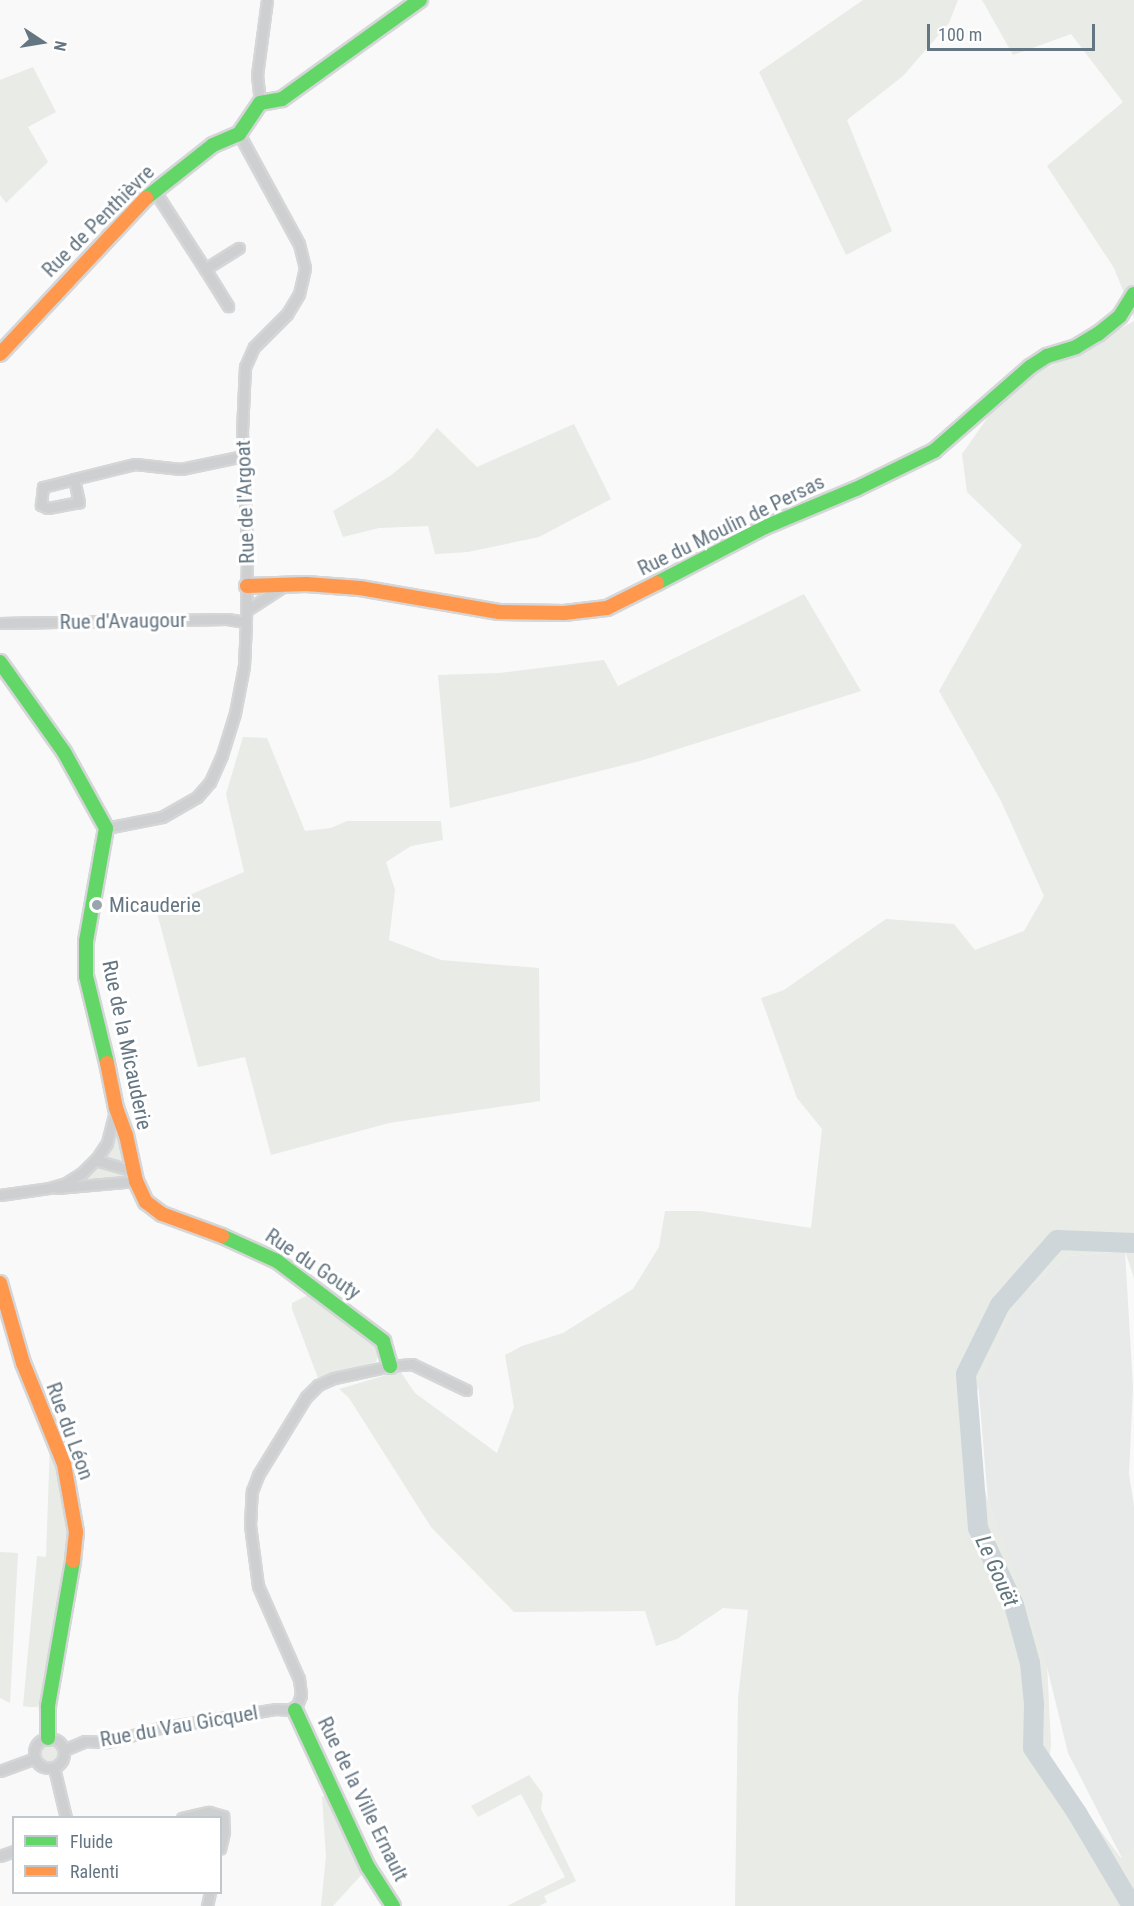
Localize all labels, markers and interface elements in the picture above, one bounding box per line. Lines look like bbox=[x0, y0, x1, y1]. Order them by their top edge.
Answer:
north arrow bbox=[12, 12, 72, 72]
scale bar bbox=[930, 12, 1098, 50]
text: 100 m bbox=[938, 24, 982, 45]
text: N bbox=[50, 39, 70, 53]
street label: Rue de Penthièvre bbox=[37, 160, 159, 282]
street label: Rue de l'Argoat bbox=[230, 440, 260, 564]
street label: Rue du Moulin de Persas bbox=[634, 469, 828, 581]
street label: Rue d'Avaugour bbox=[59, 607, 187, 635]
place label: Micauderie bbox=[109, 892, 201, 918]
marker: Micauderie bbox=[90, 898, 104, 912]
street label: Rue de la Micauderie bbox=[97, 958, 157, 1132]
street label: Rue du Gouty bbox=[261, 1223, 365, 1305]
street label: Rue du Léon bbox=[41, 1379, 99, 1483]
water label: Le Gouët bbox=[970, 1531, 1024, 1611]
street label: Rue du Vau Gicquel bbox=[98, 1700, 260, 1752]
street label: Rue de la Ville Ernault bbox=[312, 1713, 414, 1885]
legend bbox=[12, 1816, 222, 1894]
text: Fluide bbox=[70, 1831, 113, 1852]
text: Ralenti bbox=[70, 1861, 119, 1882]

